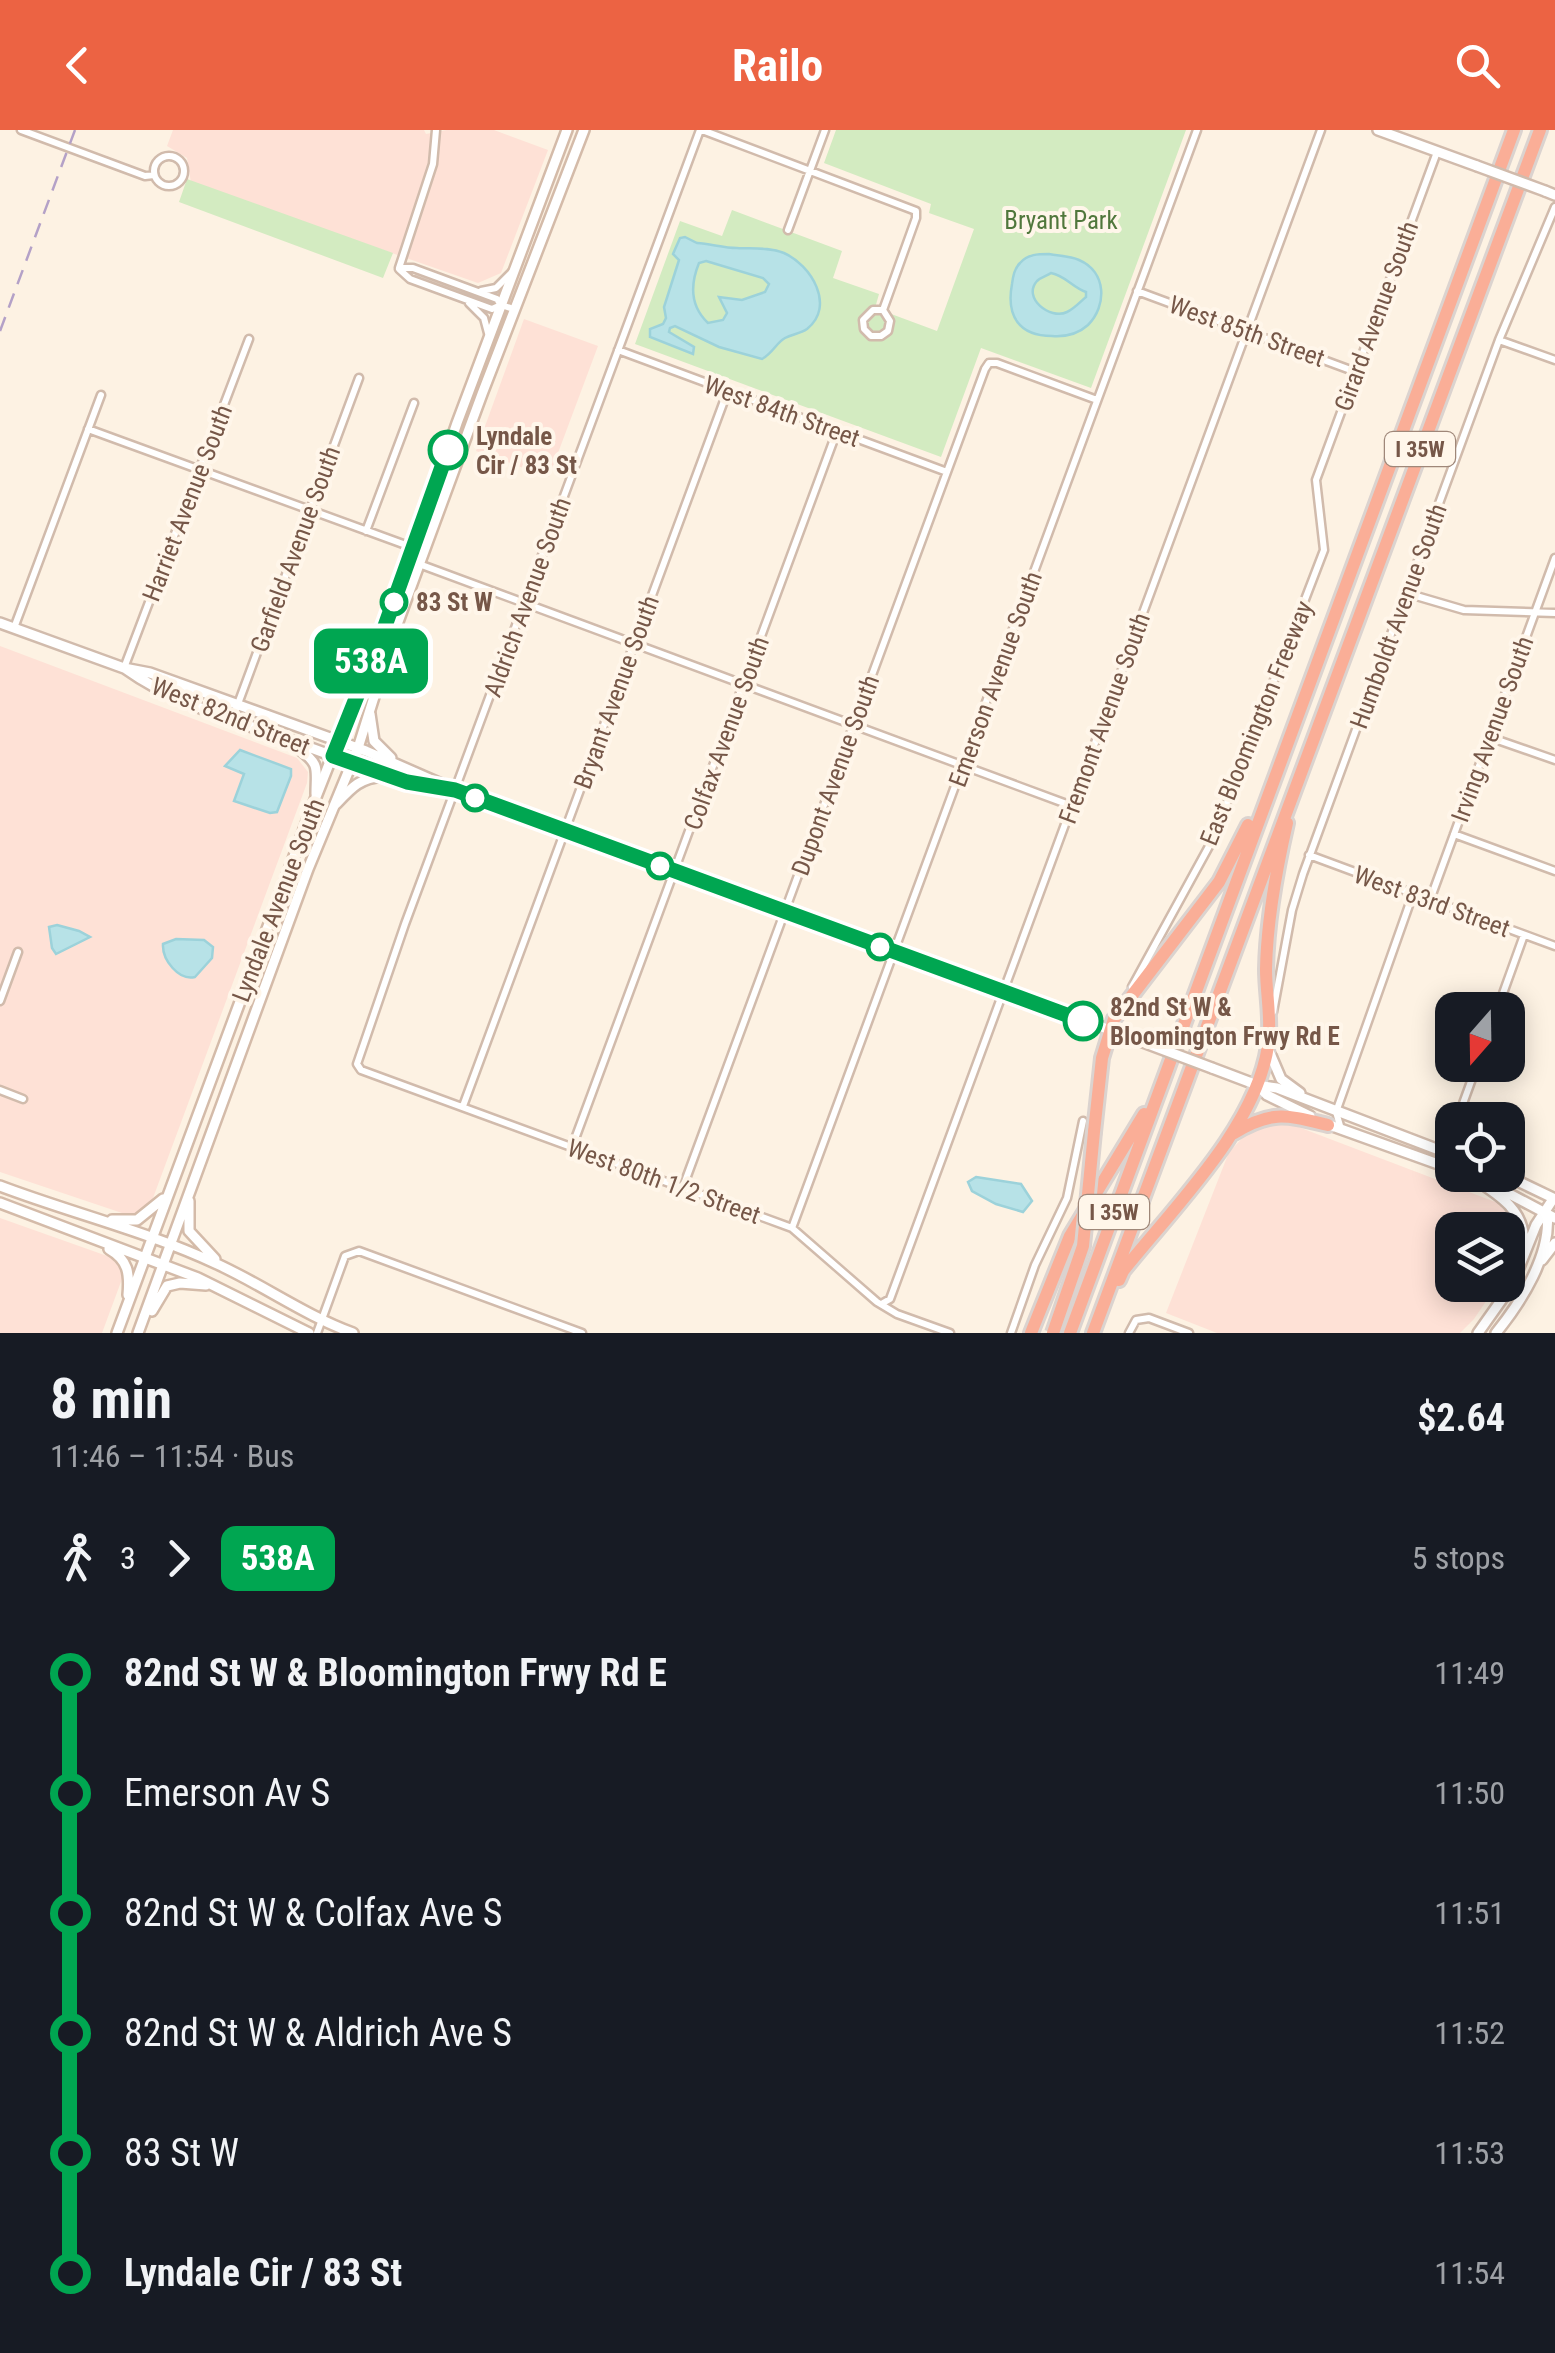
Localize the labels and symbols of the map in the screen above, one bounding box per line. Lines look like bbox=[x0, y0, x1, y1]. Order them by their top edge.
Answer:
park label: Bryant Park bbox=[1004, 206, 1118, 235]
street label: Girard Avenue South bbox=[1329, 217, 1424, 415]
street label: West 85th Street bbox=[1165, 290, 1329, 373]
street label: West 84th Street bbox=[700, 370, 864, 453]
street label: Harriet Avenue South bbox=[137, 401, 238, 606]
place label: Lyndale Cir / 83 St bbox=[476, 422, 577, 480]
marker: Lyndale Cir / 83 St bbox=[429, 431, 467, 469]
road number: I 35W bbox=[1385, 432, 1455, 466]
street label: Garfield Avenue South bbox=[245, 442, 346, 656]
street label: Aldrich Avenue South bbox=[478, 494, 577, 701]
street label: Humboldt Avenue South bbox=[1344, 500, 1453, 733]
street label: Emerson Avenue South bbox=[943, 567, 1048, 791]
place label: 83 St W bbox=[416, 588, 493, 617]
marker: 83 St W bbox=[381, 589, 407, 615]
street label: Bryant Avenue South bbox=[568, 591, 665, 793]
street label: East Bloomington Freeway bbox=[1194, 597, 1319, 850]
street label: Fremont Avenue South bbox=[1053, 609, 1156, 828]
line badge: 538A bbox=[301, 628, 441, 694]
street label: Colfax Avenue South bbox=[678, 632, 775, 834]
street label: Irving Avenue South bbox=[1445, 632, 1540, 826]
street label: West 82nd Street bbox=[147, 671, 314, 761]
street label: Dupont Avenue South bbox=[786, 671, 885, 879]
unlabelled marker bbox=[462, 785, 488, 811]
street label: Lyndale Avenue South bbox=[226, 795, 331, 1006]
unlabelled marker bbox=[647, 853, 673, 879]
street label: West 83rd Street bbox=[1350, 860, 1514, 943]
unlabelled marker bbox=[867, 934, 893, 960]
north arrow bbox=[1435, 992, 1525, 1082]
place label: 82nd St W & Bloomington Frwy Rd E bbox=[1110, 993, 1340, 1051]
marker: 82nd St W & Bloomington Frwy Rd E bbox=[1064, 1002, 1102, 1040]
street label: West 80th 1/2 Street bbox=[563, 1133, 764, 1230]
road number: I 35W bbox=[1079, 1195, 1149, 1229]

